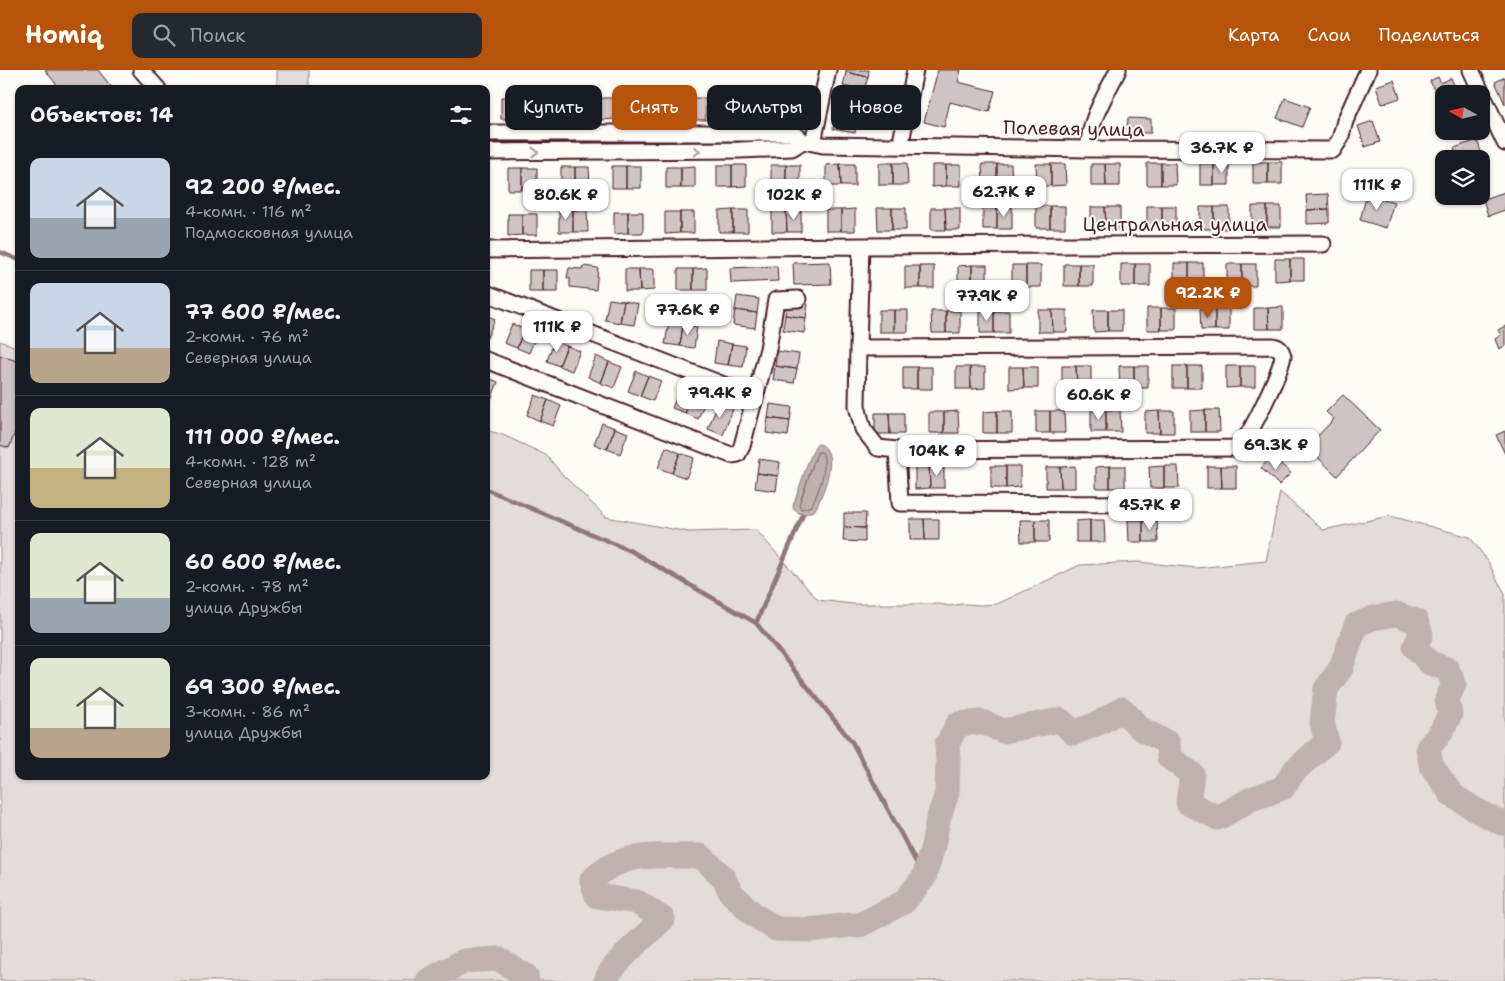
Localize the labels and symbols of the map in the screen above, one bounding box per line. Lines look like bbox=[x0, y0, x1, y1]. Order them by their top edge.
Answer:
north arrow bbox=[1435, 85, 1490, 140]
street label: Полевая улица bbox=[1003, 115, 1145, 142]
pin: 36.7K ₽ bbox=[1176, 132, 1268, 174]
one-way arrow bbox=[694, 146, 702, 156]
one-way arrow bbox=[532, 147, 539, 157]
pin: 111K ₽ bbox=[1336, 168, 1418, 211]
pin: 62.7K ₽ bbox=[958, 176, 1050, 218]
pin: 80.6K ₽ bbox=[520, 178, 612, 221]
pin: 102K ₽ bbox=[753, 178, 835, 221]
street label: Центральная улица bbox=[1083, 212, 1268, 237]
pin: 92.2K ₽ bbox=[1162, 276, 1254, 319]
pin: 77.9K ₽ bbox=[941, 280, 1033, 322]
pin: 77.6K ₽ bbox=[642, 294, 734, 336]
pin: 111K ₽ bbox=[516, 310, 598, 353]
pin: 79.4K ₽ bbox=[674, 376, 766, 419]
pin: 60.6K ₽ bbox=[1053, 378, 1145, 421]
pin: 69.3K ₽ bbox=[1230, 428, 1322, 471]
pin: 104K ₽ bbox=[896, 434, 978, 477]
pin: 45.7K ₽ bbox=[1104, 488, 1196, 531]

